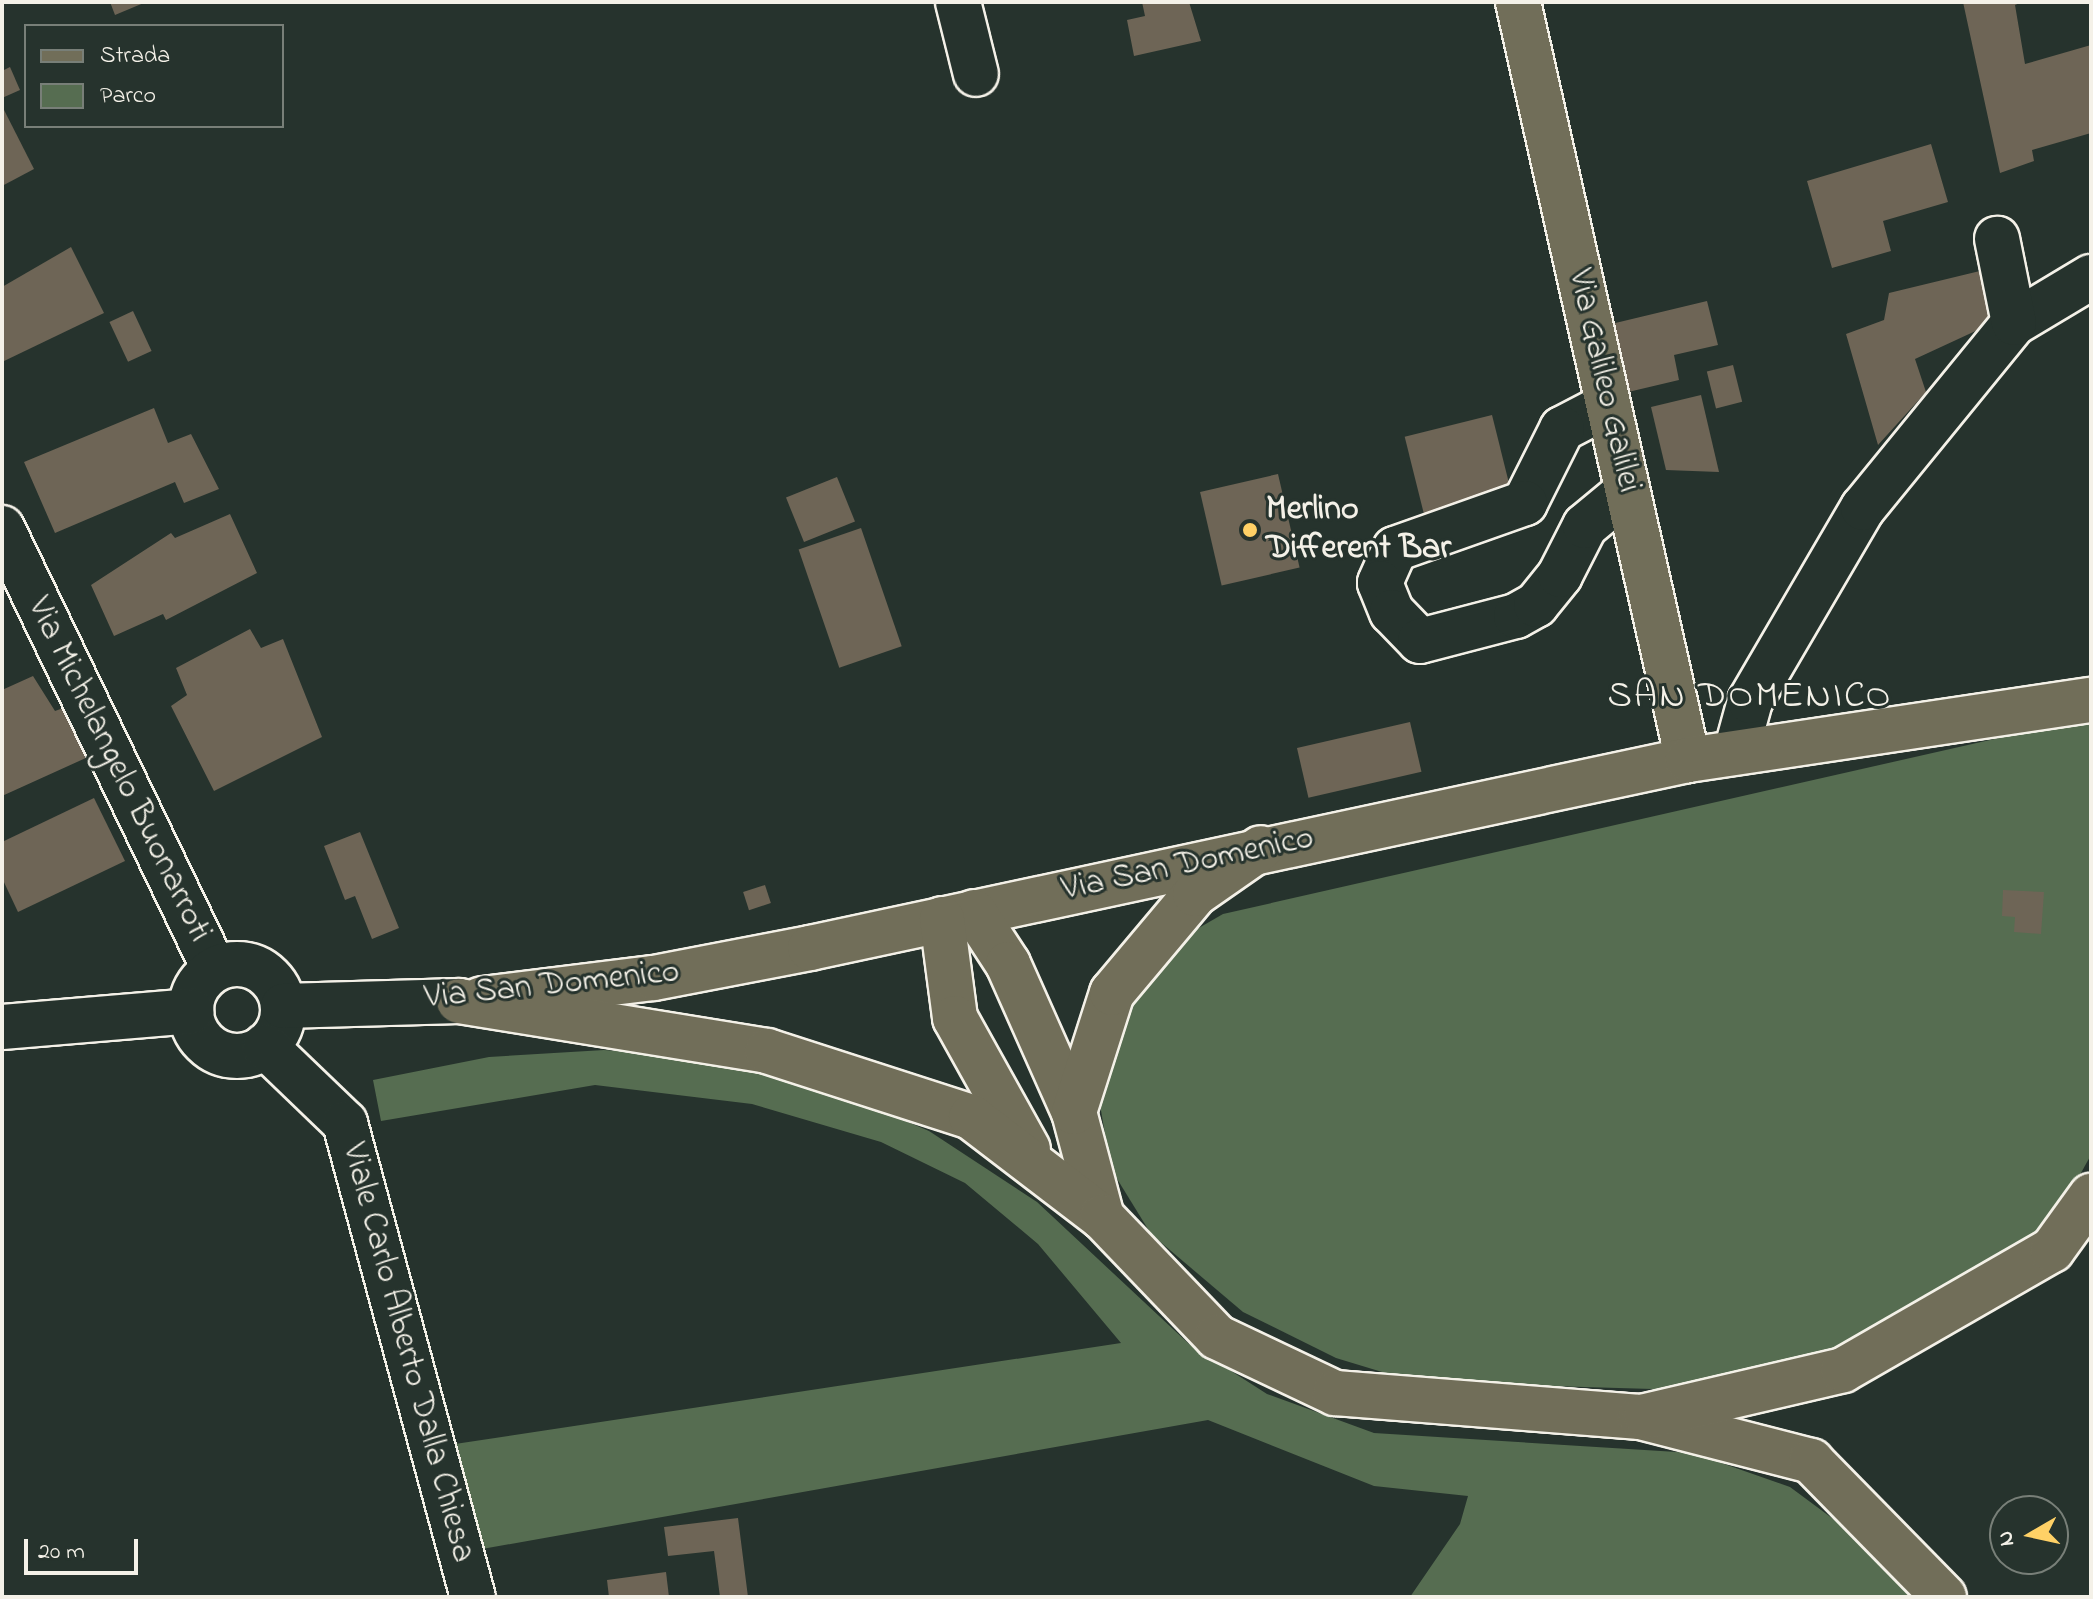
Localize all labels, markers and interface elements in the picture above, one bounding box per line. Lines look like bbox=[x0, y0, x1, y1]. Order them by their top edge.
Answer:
legend bbox=[24, 24, 284, 128]
text: Strada bbox=[100, 39, 170, 74]
text: Parco bbox=[100, 79, 156, 114]
street label: Via Galileo Galilei bbox=[1557, 265, 1649, 497]
place label: Merlino Different Bar bbox=[1266, 490, 1451, 570]
marker: Merlino Different Bar bbox=[1241, 521, 1259, 539]
street label: Via Michelangelo Buonarroti bbox=[17, 591, 219, 949]
district label: SAN DOMENICO bbox=[1607, 675, 1893, 721]
street label: Via San Domenico bbox=[1059, 818, 1317, 912]
street label: Via San Domenico bbox=[423, 952, 681, 1020]
street label: Viale Carlo Alberto Dalla Chiesa bbox=[331, 1139, 483, 1567]
north arrow bbox=[1989, 1495, 2069, 1575]
scale bar bbox=[28, 1523, 142, 1573]
text: N bbox=[1990, 1529, 2024, 1548]
text: 20 m bbox=[38, 1535, 85, 1570]

